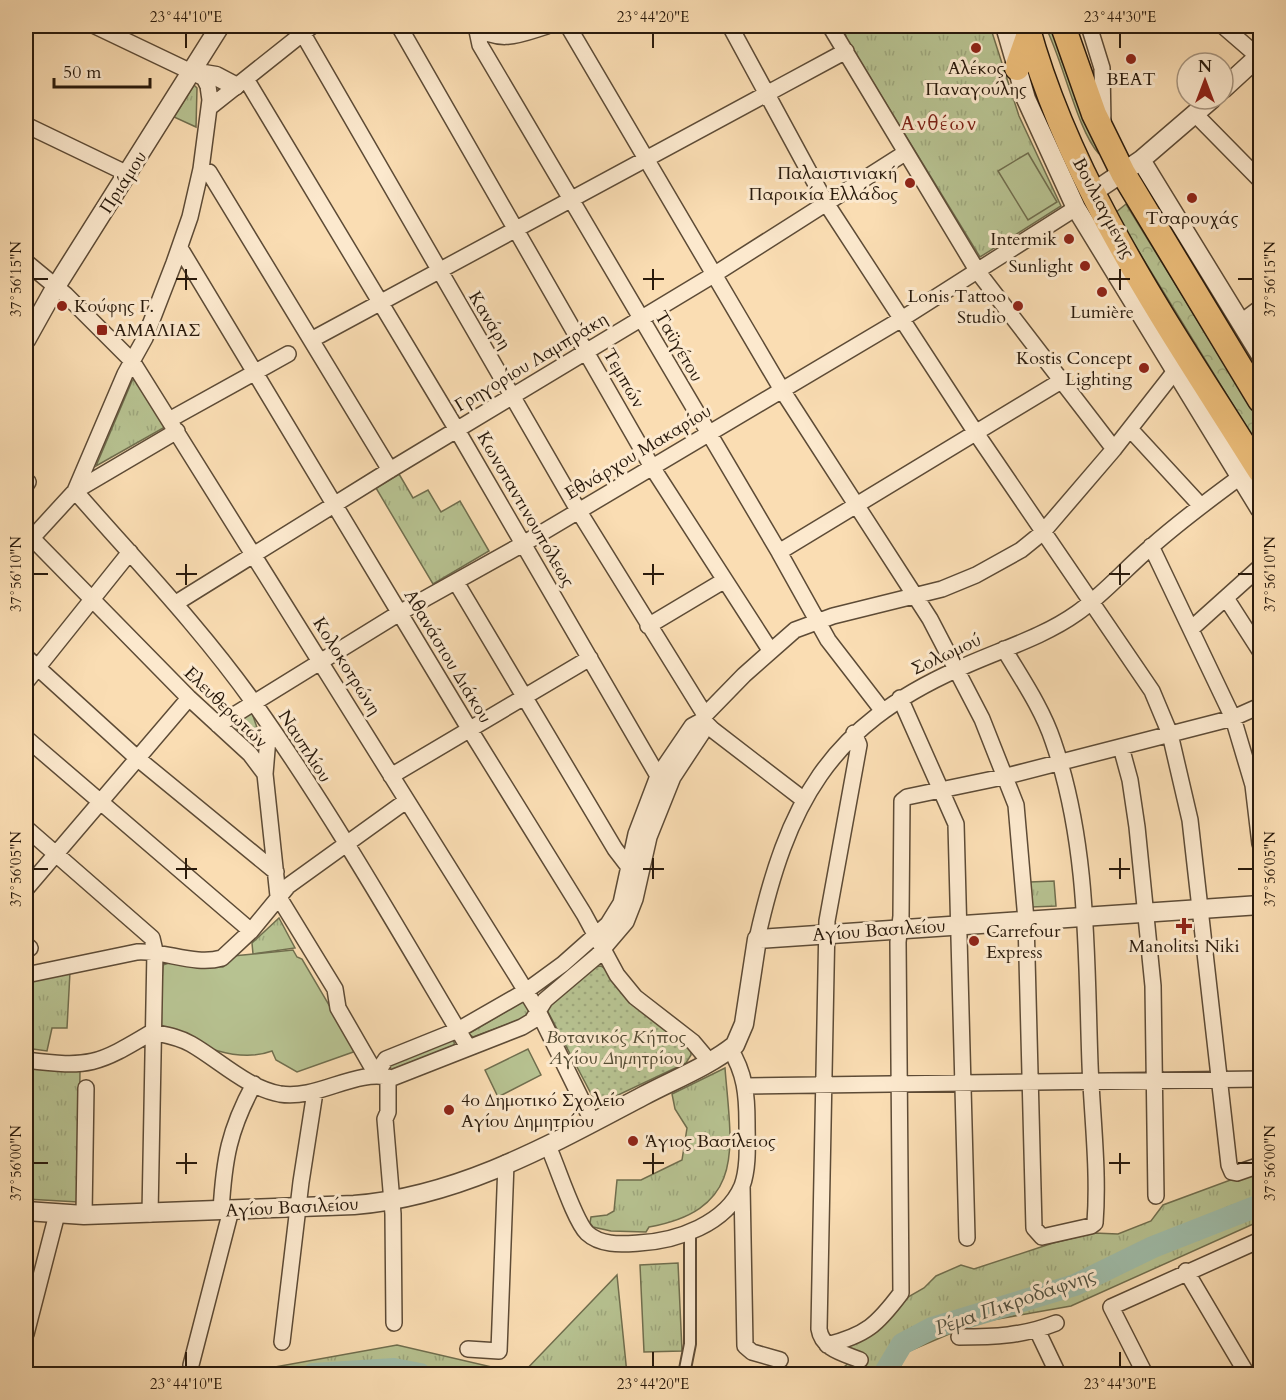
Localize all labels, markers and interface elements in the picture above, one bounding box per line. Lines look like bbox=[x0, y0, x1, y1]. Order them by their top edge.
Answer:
text: 23°44'10"E bbox=[150, 7, 222, 27]
text: 23°44'20"E bbox=[617, 7, 689, 27]
text: 23°44'30"E bbox=[1084, 7, 1156, 27]
marker: Αλέκος Παναγούλης bbox=[969, 41, 983, 55]
scale bar bbox=[54, 51, 150, 89]
north arrow bbox=[1175, 51, 1235, 111]
marker: ΒΕΑΤ bbox=[1124, 52, 1138, 66]
place label: Αλέκος Παναγούλης bbox=[925, 56, 1027, 102]
text: N bbox=[1198, 56, 1212, 78]
text: 50 m bbox=[63, 60, 102, 85]
place label: ΒΕΑΤ bbox=[1106, 67, 1156, 92]
district label: Ανθέων bbox=[900, 110, 978, 137]
street label: Πριάμου bbox=[94, 146, 153, 218]
street label: Βουλιαγμένης bbox=[1066, 153, 1141, 263]
place label: Παλαιστινιακή Παροικία Ελλάδος bbox=[749, 161, 898, 207]
marker: Παλαιστινιακή Παροικία Ελλάδος bbox=[903, 176, 917, 190]
marker: Τσαρουχάς bbox=[1185, 191, 1199, 205]
place label: Τσαρουχάς bbox=[1146, 206, 1239, 231]
place label: Intermik bbox=[990, 227, 1057, 252]
marker: Intermik bbox=[1062, 232, 1076, 246]
text: 37°56'15"N bbox=[6, 241, 26, 317]
text: 37°56'15"N bbox=[1260, 241, 1280, 317]
place label: Sunlight bbox=[1009, 254, 1073, 279]
marker: Sunlight bbox=[1078, 259, 1092, 273]
place label: Lonis Tattoo Studio bbox=[907, 284, 1006, 330]
marker: Lumière bbox=[1095, 285, 1109, 299]
street label: Κανάρη bbox=[462, 286, 517, 354]
place label: Κούφης Γ. bbox=[74, 294, 154, 319]
marker: Κούφης Γ. bbox=[55, 299, 69, 313]
marker: Lonis Tattoo Studio bbox=[1011, 299, 1025, 313]
place label: Lumière bbox=[1070, 300, 1134, 325]
street label: Ταϋγέτου bbox=[648, 306, 709, 386]
street label: Γρηγορίου Λαμπράκη bbox=[450, 307, 612, 418]
place label: ΑΜΑΛΙΑΣ bbox=[114, 318, 201, 343]
marker: ΑΜΑΛΙΑΣ bbox=[95, 323, 109, 337]
street label: Τεμπών bbox=[596, 344, 651, 413]
place label: Kostis Concept Lighting bbox=[1016, 346, 1133, 392]
marker: Kostis Concept Lighting bbox=[1137, 361, 1151, 375]
street label: Εθνάρχου Μακαρίου bbox=[560, 399, 716, 506]
street label: Κωνσταντινουπόλεως bbox=[471, 427, 581, 592]
text: 37°56'10"N bbox=[6, 536, 26, 612]
text: 37°56'10"N bbox=[1260, 536, 1280, 612]
street label: Αθανάσιου Διάκου bbox=[398, 585, 497, 728]
street label: Κολοκοτρώνη bbox=[307, 613, 387, 720]
street label: Σολωμού bbox=[907, 627, 985, 681]
street label: Ελευθερωτών bbox=[178, 661, 273, 754]
street label: Ναυπλίου bbox=[272, 705, 337, 787]
text: 37°56'05"N bbox=[6, 831, 26, 907]
text: 37°56'05"N bbox=[1260, 831, 1280, 907]
street label: Αγίου Βασιλείου bbox=[812, 913, 946, 948]
place label: Carrefour Express bbox=[986, 919, 1061, 965]
marker: Manolitsi Niki bbox=[1177, 919, 1191, 933]
marker: Carrefour Express bbox=[967, 934, 981, 948]
place label: Manolitsi Niki bbox=[1128, 934, 1240, 959]
park label: Βοτανικός Κήπος Αγίου Δημητρίου bbox=[546, 1025, 686, 1071]
place label: 4ο Δημοτικό Σχολείο Αγίου Δημητρίου bbox=[461, 1088, 625, 1134]
marker: 4ο Δημοτικό Σχολείο Αγίου Δημητρίου bbox=[442, 1103, 456, 1117]
text: 37°56'00"N bbox=[6, 1125, 26, 1201]
text: 37°56'00"N bbox=[1260, 1125, 1280, 1201]
place label: Άγιος Βασίλειος bbox=[645, 1129, 776, 1154]
marker: Άγιος Βασίλειος bbox=[626, 1134, 640, 1148]
street label: Αγίου Βασιλείου bbox=[225, 1192, 359, 1223]
water label: Ρέμα Πικροδάφνης bbox=[931, 1261, 1100, 1342]
text: 23°44'10"E bbox=[150, 1374, 222, 1394]
text: 23°44'20"E bbox=[617, 1374, 689, 1394]
text: 23°44'30"E bbox=[1084, 1374, 1156, 1394]

